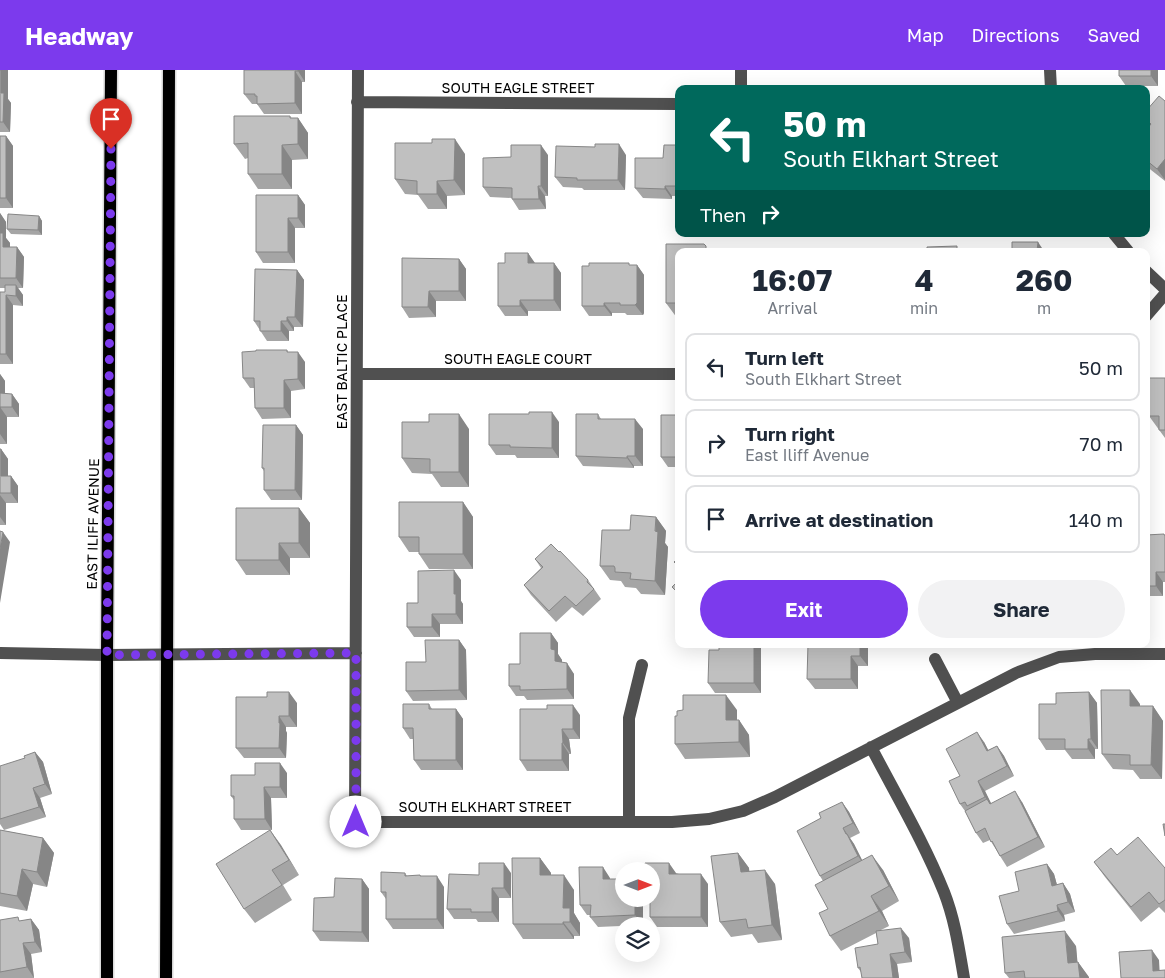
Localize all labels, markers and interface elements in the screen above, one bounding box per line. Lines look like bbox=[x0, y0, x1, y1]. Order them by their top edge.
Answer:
text: Headway bbox=[25, 21, 133, 50]
text: Map bbox=[907, 24, 943, 46]
text: Directions bbox=[971, 24, 1059, 46]
text: Saved bbox=[1087, 24, 1140, 46]
street label: SOUTH EAGLE STREET bbox=[442, 79, 595, 96]
pin bbox=[90, 98, 132, 149]
text: 50 m bbox=[783, 103, 866, 145]
icon: arrive bbox=[97, 105, 125, 133]
icon: left bbox=[700, 105, 765, 170]
text: South Elkhart Street bbox=[783, 145, 999, 172]
icon: right bbox=[756, 200, 784, 228]
text: Then bbox=[700, 203, 746, 226]
text: 16:07 bbox=[752, 262, 832, 298]
text: 4 bbox=[915, 262, 933, 298]
text: 260 bbox=[1016, 262, 1073, 298]
street label: EAST BALTIC PLACE bbox=[333, 295, 350, 429]
text: Arrival bbox=[767, 298, 818, 318]
text: min bbox=[910, 298, 938, 318]
text: m bbox=[1037, 298, 1051, 318]
text: Turn left bbox=[745, 346, 824, 369]
street label: SOUTH EAGLE COURT bbox=[444, 350, 592, 367]
icon: left bbox=[702, 353, 730, 381]
text: 50 m bbox=[1079, 356, 1123, 379]
text: South Elkhart Street bbox=[745, 369, 902, 389]
text: Turn right bbox=[745, 422, 835, 445]
icon: right bbox=[702, 429, 730, 457]
text: 70 m bbox=[1080, 432, 1123, 455]
text: East Iliff Avenue bbox=[745, 445, 869, 465]
street label: EAST ILIFF AVENUE bbox=[83, 458, 102, 590]
icon: arrive bbox=[702, 505, 730, 533]
text: Arrive at destination bbox=[745, 508, 933, 531]
text: 140 m bbox=[1069, 508, 1123, 531]
button: Exit bbox=[700, 580, 908, 638]
button: Share bbox=[918, 580, 1125, 638]
position arrow bbox=[329, 795, 381, 847]
street label: SOUTH ELKHART STREET bbox=[398, 798, 572, 815]
north arrow bbox=[615, 862, 660, 908]
map controls bbox=[615, 862, 660, 962]
button: layers bbox=[615, 917, 660, 962]

